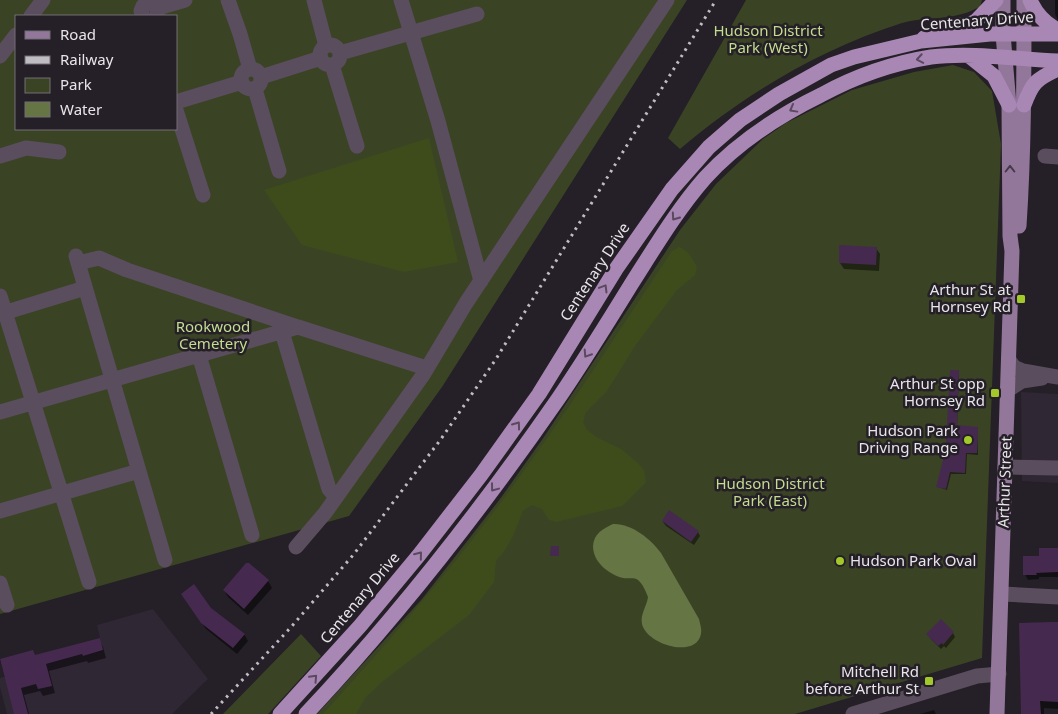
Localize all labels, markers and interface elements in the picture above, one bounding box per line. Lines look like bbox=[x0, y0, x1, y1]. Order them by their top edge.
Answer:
street label: Centenary Drive bbox=[920, 6, 1034, 34]
legend bbox=[15, 15, 178, 130]
park label: Hudson District Park (West) bbox=[713, 20, 823, 57]
text: Road bbox=[60, 24, 96, 44]
text: Railway bbox=[60, 49, 114, 69]
one-way arrow bbox=[916, 54, 925, 64]
text: Park bbox=[60, 74, 92, 94]
text: Water bbox=[60, 99, 102, 119]
one-way arrow bbox=[790, 103, 799, 113]
one-way arrow bbox=[1005, 165, 1015, 173]
one-way arrow bbox=[672, 212, 681, 221]
street label: Centenary Drive bbox=[555, 218, 633, 325]
place label: Arthur St at Hornsey Rd bbox=[930, 279, 1012, 316]
one-way arrow bbox=[597, 284, 607, 293]
marker: Arthur St at Hornsey Rd bbox=[1015, 293, 1027, 305]
park label: Rookwood Cemetery bbox=[176, 316, 250, 353]
one-way arrow bbox=[584, 348, 593, 358]
place label: Arthur St opp Hornsey Rd bbox=[890, 373, 985, 410]
marker: Arthur St opp Hornsey Rd bbox=[989, 387, 1001, 399]
place label: Hudson Park Driving Range bbox=[858, 420, 958, 457]
one-way arrow bbox=[511, 421, 520, 431]
marker: Hudson Park Driving Range bbox=[962, 434, 974, 446]
street label: Arthur Street bbox=[992, 435, 1016, 528]
park label: Hudson District Park (East) bbox=[715, 473, 825, 510]
one-way arrow bbox=[492, 482, 500, 491]
street label: Centenary Drive bbox=[315, 547, 403, 647]
place label: Hudson Park Oval bbox=[850, 550, 976, 570]
one-way arrow bbox=[414, 552, 422, 561]
marker: Hudson Park Oval bbox=[834, 555, 846, 567]
place label: Mitchell Rd before Arthur St bbox=[805, 661, 920, 698]
one-way arrow bbox=[308, 675, 317, 684]
marker: Mitchell Rd before Arthur St bbox=[923, 675, 935, 687]

